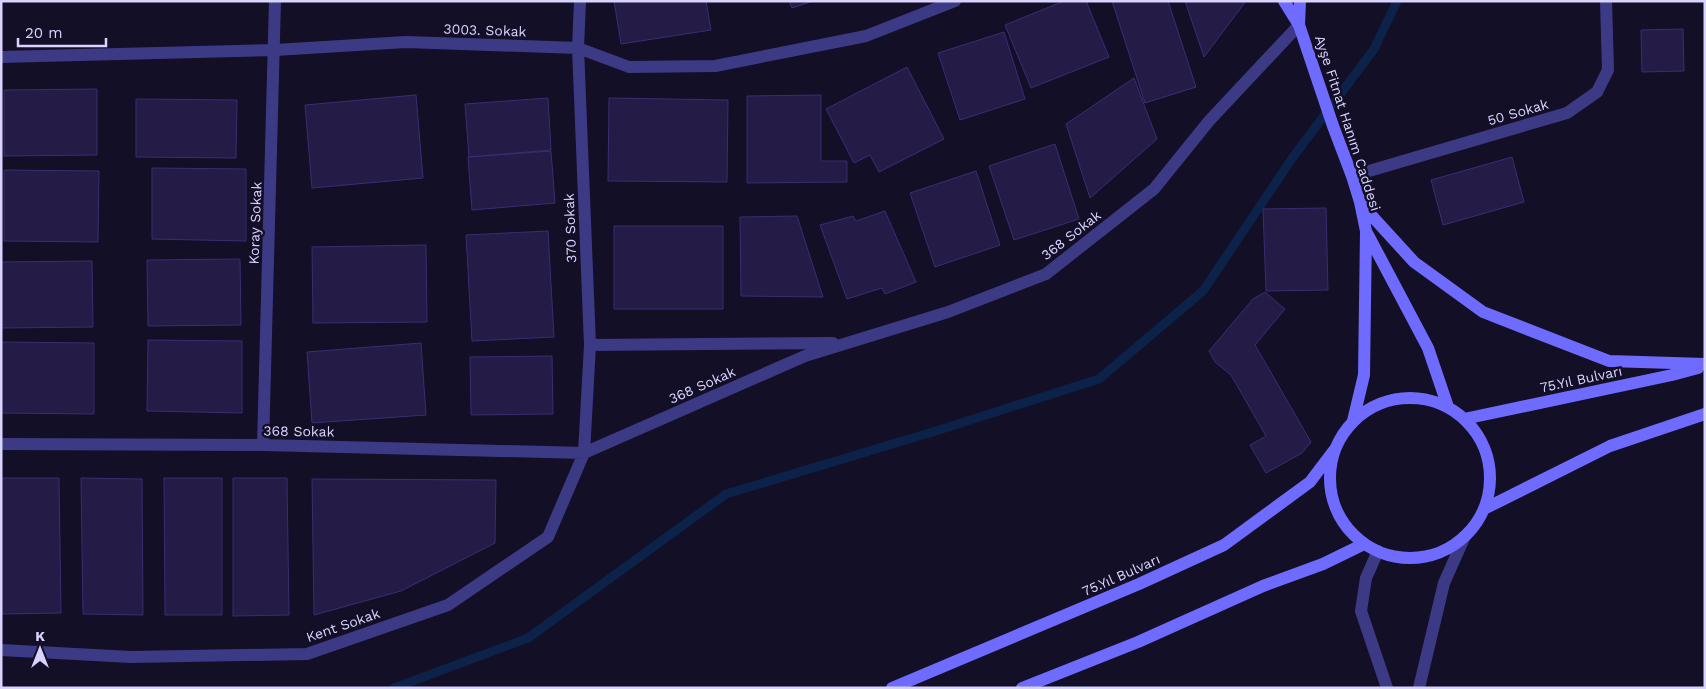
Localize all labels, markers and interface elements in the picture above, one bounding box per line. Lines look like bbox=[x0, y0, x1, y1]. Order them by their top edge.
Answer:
scale bar bbox=[18, 15, 105, 47]
street label: 3003. Sokak bbox=[443, 21, 527, 39]
text: 20 m bbox=[25, 24, 63, 42]
street label: Ayşe Fitnat Hanım Caddesi bbox=[1312, 33, 1384, 213]
street label: 50 Sokak bbox=[1486, 96, 1550, 128]
street label: Koray Sokak bbox=[246, 181, 264, 265]
street label: 370 Sokak bbox=[561, 193, 579, 263]
street label: 368 Sokak bbox=[1038, 207, 1104, 263]
street label: 75.Yıl Bulvarı bbox=[1538, 362, 1624, 396]
street label: 368 Sokak bbox=[666, 363, 738, 407]
street label: 368 Sokak bbox=[263, 422, 335, 440]
street label: 75.Yıl Bulvarı bbox=[1080, 551, 1162, 599]
street label: Kent Sokak bbox=[304, 605, 382, 645]
north arrow bbox=[15, 624, 65, 674]
text: K bbox=[35, 628, 45, 644]

